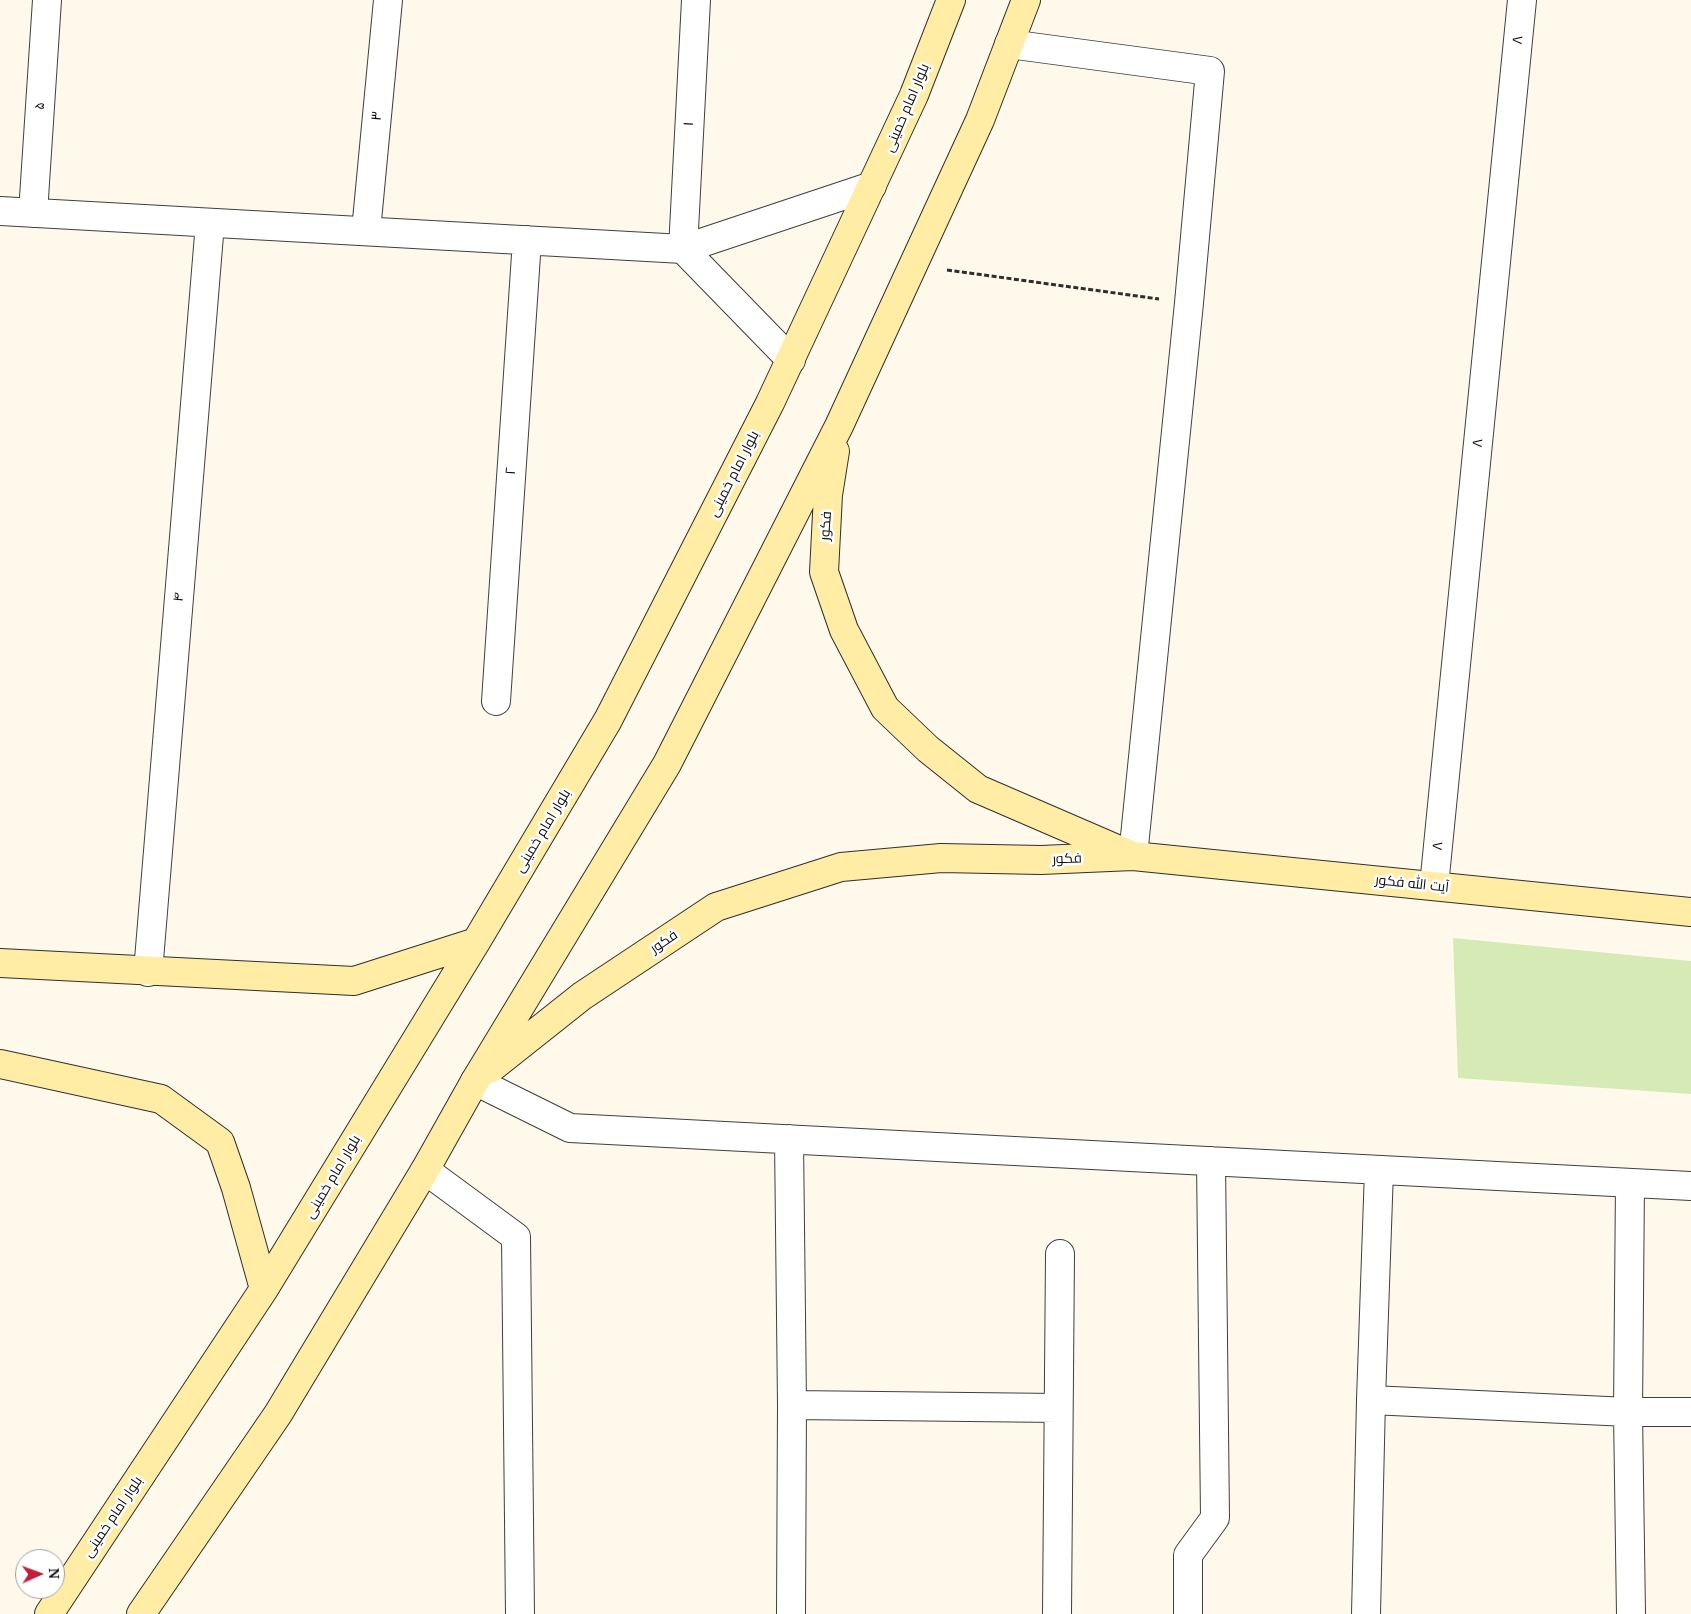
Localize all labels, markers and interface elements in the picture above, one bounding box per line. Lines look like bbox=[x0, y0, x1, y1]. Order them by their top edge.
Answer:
street label: ۸ bbox=[1509, 35, 1527, 45]
street label: بلوار امام خمینی bbox=[881, 61, 933, 155]
street label: ۵ bbox=[31, 102, 49, 110]
street label: ۳ bbox=[368, 111, 386, 121]
street label: ۱ bbox=[680, 121, 698, 127]
street label: بلوار امام خمینی bbox=[705, 428, 763, 520]
street label: ۸ bbox=[1469, 438, 1487, 448]
street label: ۲ bbox=[502, 467, 520, 475]
street label: فکور bbox=[817, 511, 835, 541]
street label: ۴ bbox=[170, 592, 188, 602]
street label: بلوار امام خمینی bbox=[512, 786, 574, 876]
street label: ۸ bbox=[1429, 841, 1447, 851]
street label: فکور bbox=[1052, 850, 1082, 868]
street label: آیت الله فکور bbox=[1374, 872, 1450, 896]
street label: فکور bbox=[647, 927, 681, 957]
street label: بلوار امام خمینی bbox=[302, 1132, 364, 1222]
street label: بلوار امام خمینی bbox=[80, 1473, 146, 1561]
north arrow bbox=[15, 1549, 65, 1599]
text: N bbox=[45, 1568, 64, 1579]

